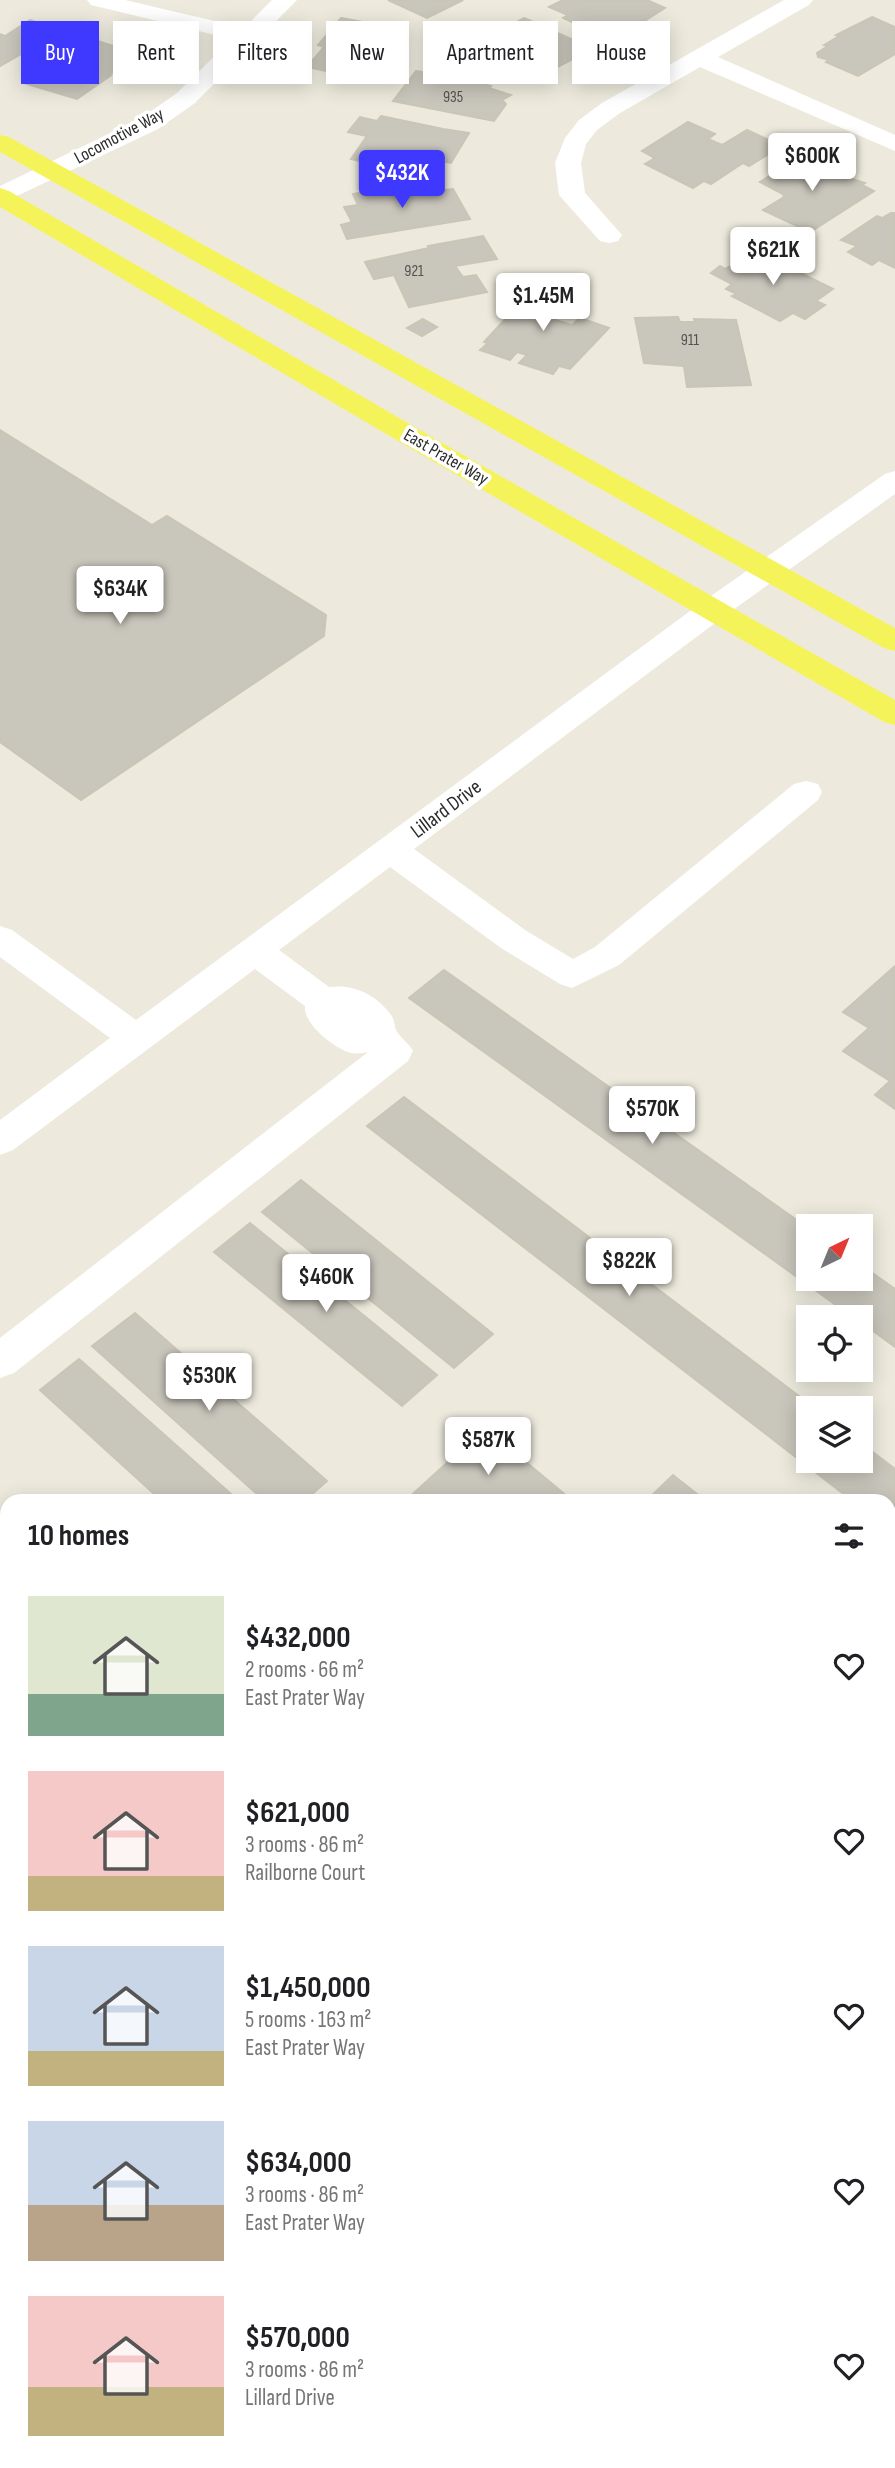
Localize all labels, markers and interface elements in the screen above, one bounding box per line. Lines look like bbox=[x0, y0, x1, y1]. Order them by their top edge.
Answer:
chip: Buy bbox=[21, 21, 99, 84]
chip: Rent bbox=[113, 21, 199, 84]
chip: Filters bbox=[213, 21, 312, 84]
chip: New bbox=[326, 21, 409, 84]
chip: Apartment bbox=[423, 21, 558, 84]
chip: House bbox=[572, 21, 670, 84]
house number: 935 bbox=[443, 88, 463, 107]
street label: Locomotive Way bbox=[71, 104, 167, 168]
pin: $600K bbox=[763, 134, 861, 193]
text: $600K bbox=[784, 142, 840, 170]
pin: $432K bbox=[353, 150, 451, 210]
text: $432K bbox=[375, 159, 429, 187]
pin: $621K bbox=[724, 228, 822, 287]
text: $621K bbox=[746, 236, 800, 264]
house number: 921 bbox=[404, 262, 424, 281]
pin: $1.45M bbox=[486, 274, 600, 333]
text: $1.45M bbox=[512, 282, 574, 310]
house number: 911 bbox=[681, 331, 700, 350]
street label: East Prater Way bbox=[400, 424, 492, 490]
pin: $634K bbox=[71, 566, 169, 626]
text: $634K bbox=[93, 575, 147, 603]
street label: Lillard Drive bbox=[406, 774, 486, 844]
pin: $570K bbox=[603, 1086, 701, 1146]
text: $570K bbox=[625, 1095, 679, 1123]
north arrow bbox=[796, 1214, 873, 1292]
map controls bbox=[796, 1214, 873, 1473]
pin: $822K bbox=[580, 1238, 678, 1298]
text: $822K bbox=[602, 1247, 656, 1275]
pin: $460K bbox=[277, 1254, 375, 1314]
text: $460K bbox=[298, 1263, 354, 1291]
button: locate bbox=[796, 1305, 873, 1382]
pin: $530K bbox=[160, 1354, 258, 1413]
text: $530K bbox=[182, 1362, 236, 1390]
button: layers bbox=[796, 1396, 873, 1473]
pin: $587K bbox=[439, 1418, 537, 1477]
text: $587K bbox=[461, 1426, 515, 1454]
icon: filters bbox=[830, 1517, 868, 1555]
text: 10 homes bbox=[28, 1518, 129, 1554]
text: $432,000 bbox=[245, 1620, 351, 1656]
icon: home bbox=[84, 1624, 168, 1708]
icon: heart bbox=[830, 1647, 868, 1685]
text: 2 rooms · 66 m² bbox=[245, 1656, 364, 1684]
text: East Prater Way bbox=[245, 1684, 365, 1712]
text: $621,000 bbox=[245, 1795, 350, 1831]
icon: home bbox=[84, 1799, 168, 1883]
icon: heart bbox=[830, 1822, 868, 1860]
text: 3 rooms · 86 m² bbox=[245, 1831, 364, 1859]
text: Railborne Court bbox=[245, 1859, 365, 1887]
text: $1,450,000 bbox=[245, 1970, 370, 2006]
icon: home bbox=[84, 1974, 168, 2058]
icon: heart bbox=[830, 1997, 868, 2035]
text: 5 rooms · 163 m² bbox=[245, 2006, 371, 2034]
text: East Prater Way bbox=[245, 2034, 365, 2062]
text: $634,000 bbox=[245, 2145, 351, 2181]
icon: home bbox=[84, 2149, 168, 2233]
icon: heart bbox=[830, 2172, 868, 2210]
text: 3 rooms · 86 m² bbox=[245, 2181, 364, 2209]
text: East Prater Way bbox=[245, 2209, 365, 2237]
text: $570,000 bbox=[245, 2320, 350, 2356]
icon: home bbox=[84, 2324, 168, 2408]
icon: heart bbox=[830, 2347, 868, 2385]
text: 3 rooms · 86 m² bbox=[245, 2356, 364, 2384]
text: Lillard Drive bbox=[245, 2384, 335, 2412]

